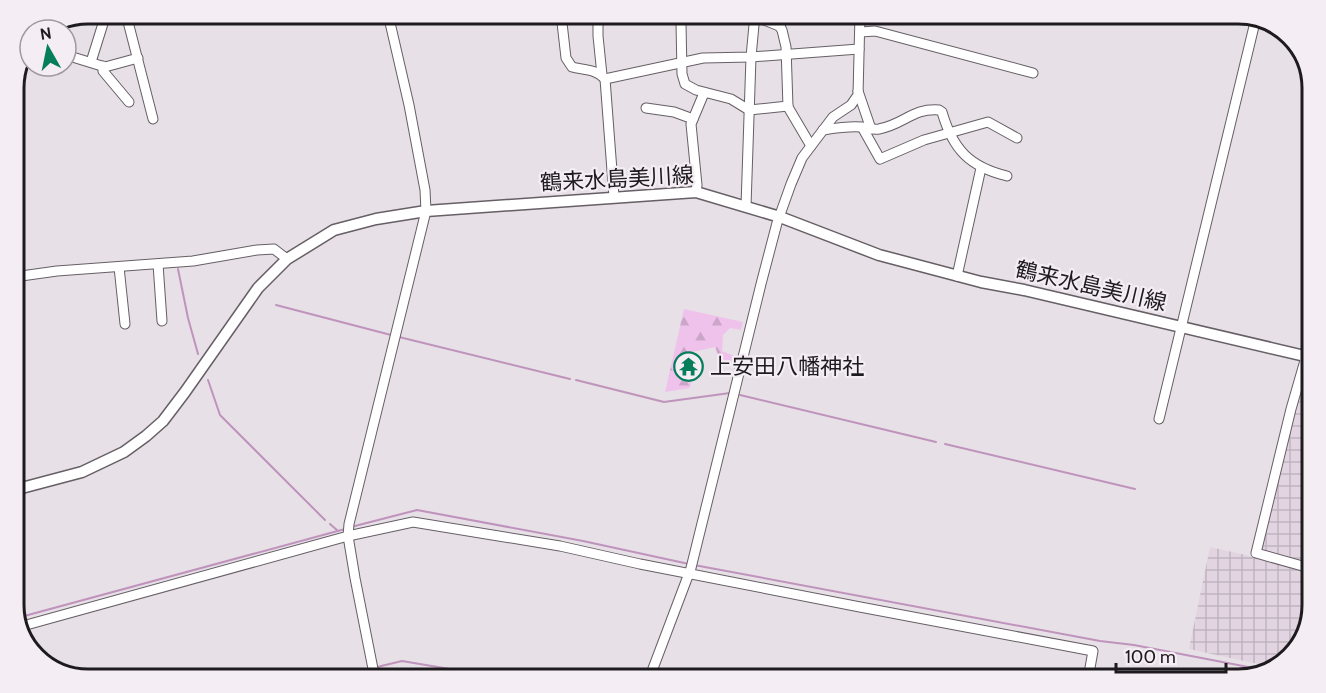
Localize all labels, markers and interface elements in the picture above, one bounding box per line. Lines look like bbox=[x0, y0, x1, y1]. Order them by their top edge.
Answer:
north arrow bbox=[18, 18, 78, 78]
text: N bbox=[39, 23, 53, 44]
street label: 鶴来水島美川線 bbox=[539, 161, 695, 197]
street label: 鶴来水島美川線 bbox=[1013, 256, 1169, 316]
temple icon: 上安田八幡神社 bbox=[673, 350, 705, 382]
place label: 上安田八幡神社 bbox=[710, 353, 864, 380]
scale bar bbox=[1116, 636, 1226, 674]
text: 100 m bbox=[1125, 646, 1176, 668]

